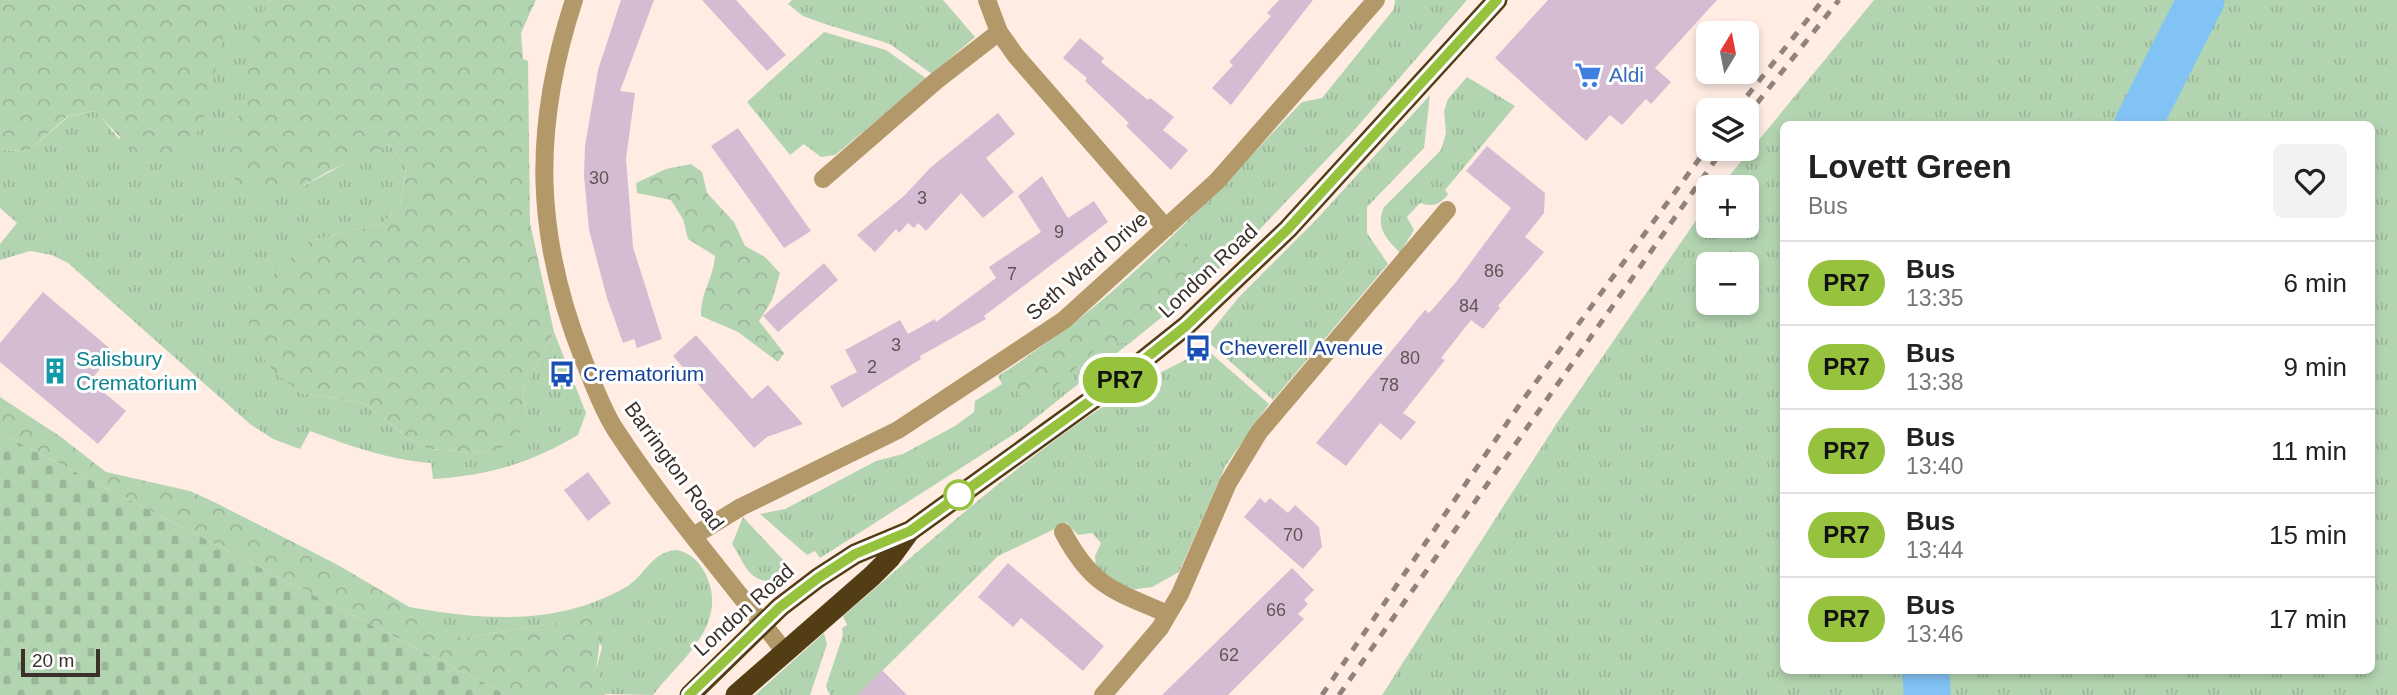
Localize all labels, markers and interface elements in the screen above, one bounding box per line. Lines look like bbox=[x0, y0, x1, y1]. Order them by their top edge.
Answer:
north arrow bbox=[1696, 21, 1759, 84]
map controls bbox=[1696, 21, 1759, 315]
supermarket icon: Aldi bbox=[1573, 60, 1603, 90]
place label: Aldi bbox=[1609, 63, 1644, 86]
button: layers bbox=[1696, 98, 1759, 161]
button: heart bbox=[2273, 144, 2347, 218]
text: Lovett Green bbox=[1808, 148, 2012, 185]
house number: 30 bbox=[589, 168, 609, 188]
button: + bbox=[1696, 175, 1759, 238]
house number: 3 bbox=[917, 188, 927, 208]
text: Bus bbox=[1808, 193, 1848, 219]
street label: Seth Ward Drive bbox=[1021, 207, 1152, 325]
street label: London Road bbox=[1154, 219, 1262, 322]
house number: 9 bbox=[1054, 222, 1064, 242]
button: − bbox=[1696, 252, 1759, 315]
text: Bus bbox=[1906, 254, 1955, 284]
house number: 86 bbox=[1484, 261, 1504, 281]
house number: 7 bbox=[1007, 264, 1017, 284]
text: 6 min bbox=[2283, 268, 2347, 298]
text: PR7 bbox=[1823, 269, 1870, 296]
text: 13:35 bbox=[1906, 285, 1964, 311]
house number: 84 bbox=[1459, 296, 1479, 316]
bus stop icon: Cheverell Avenue bbox=[1183, 333, 1213, 363]
house number: 3 bbox=[891, 335, 901, 355]
place label: Cheverell Avenue bbox=[1219, 336, 1383, 359]
text: Bus bbox=[1906, 338, 1955, 368]
place label: Salisbury Crematorium bbox=[76, 347, 197, 394]
house number: 80 bbox=[1400, 348, 1420, 368]
text: 9 min bbox=[2283, 352, 2347, 382]
text: PR7 bbox=[1823, 353, 1870, 380]
building icon: Salisbury Crematorium bbox=[40, 356, 70, 386]
house number: 2 bbox=[867, 357, 877, 377]
line badge: PR7 bbox=[1080, 357, 1160, 403]
bus stop icon: Crematorium bbox=[547, 359, 577, 389]
place label: Crematorium bbox=[583, 362, 704, 385]
text: PR7 bbox=[1097, 366, 1143, 393]
text: 13:38 bbox=[1906, 369, 1964, 395]
house number: 78 bbox=[1379, 375, 1399, 395]
street label: Barrington Road bbox=[620, 397, 729, 534]
text: Bus bbox=[1906, 422, 1955, 452]
text: 11 min bbox=[2271, 436, 2347, 466]
text: PR7 bbox=[1823, 437, 1870, 464]
text: 13:40 bbox=[1906, 453, 1964, 479]
unlabelled marker bbox=[944, 480, 974, 510]
text: Bus bbox=[1906, 506, 1955, 536]
text: 15 min bbox=[2269, 520, 2347, 550]
text: PR7 bbox=[1823, 521, 1870, 548]
house number: 70 bbox=[1283, 525, 1303, 545]
text: 13:44 bbox=[1906, 537, 1964, 563]
street label: London Road bbox=[689, 559, 798, 660]
text: Bus bbox=[1906, 590, 1955, 620]
house number: 66 bbox=[1266, 600, 1286, 620]
text: 17 min bbox=[2269, 604, 2347, 634]
text: PR7 bbox=[1823, 605, 1870, 632]
text: 13:46 bbox=[1906, 621, 1964, 647]
house number: 62 bbox=[1219, 645, 1239, 665]
scale bar bbox=[21, 646, 100, 678]
text: 20 m bbox=[32, 650, 74, 671]

